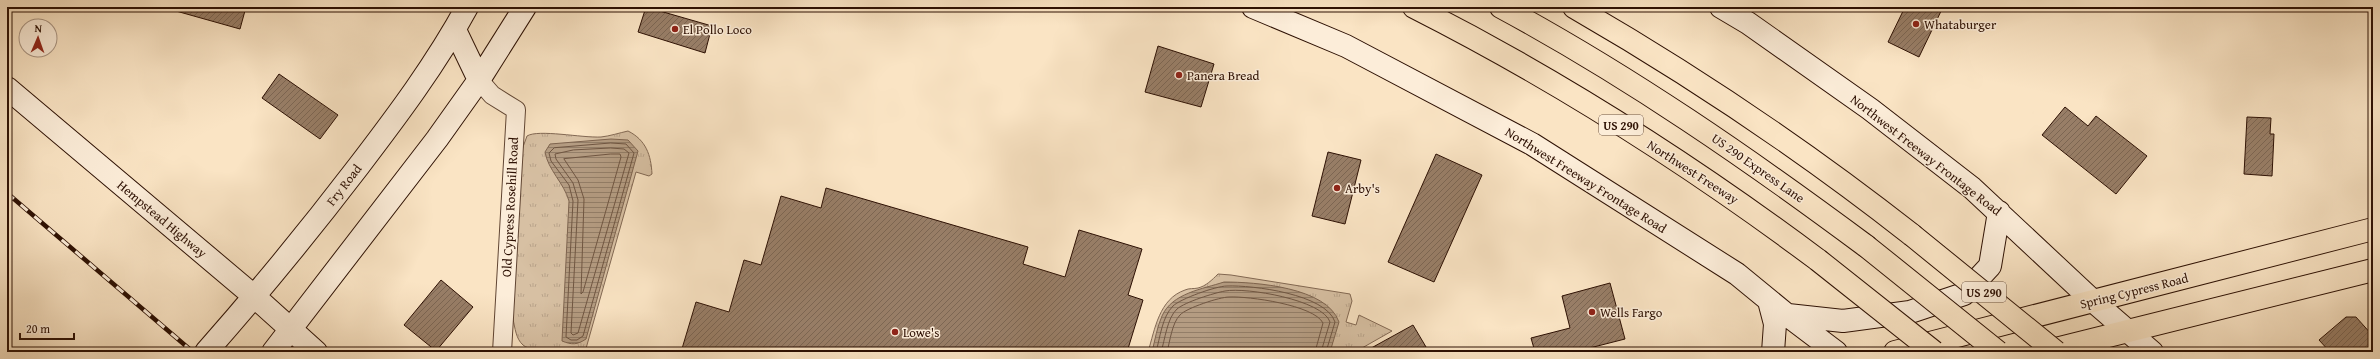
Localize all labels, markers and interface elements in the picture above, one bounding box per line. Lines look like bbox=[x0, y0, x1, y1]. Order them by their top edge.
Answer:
place label: Whataburger bbox=[1924, 15, 1997, 34]
north arrow bbox=[18, 18, 58, 58]
marker: Whataburger bbox=[1911, 19, 1921, 29]
text: N bbox=[34, 20, 43, 36]
place label: El Pollo Loco bbox=[683, 20, 752, 39]
marker: El Pollo Loco bbox=[670, 24, 680, 34]
place label: Panera Bread bbox=[1187, 66, 1260, 85]
marker: Panera Bread bbox=[1174, 70, 1184, 80]
street label: Northwest Freeway Frontage Road bbox=[1846, 90, 2006, 220]
road number: US 290 bbox=[1599, 115, 1643, 135]
street label: Northwest Freeway Frontage Road bbox=[1502, 122, 1670, 238]
street label: US 290 Express Lane bbox=[1708, 129, 1808, 207]
street label: Northwest Freeway bbox=[1644, 135, 1743, 209]
street label: Old Cypress Rosehill Road bbox=[497, 137, 523, 277]
street label: Fry Road bbox=[322, 160, 366, 210]
street label: Hempstead Highway bbox=[113, 176, 211, 263]
place label: Arby's bbox=[1345, 179, 1380, 198]
marker: Arby's bbox=[1332, 183, 1342, 193]
street label: Spring Cypress Road bbox=[2078, 268, 2190, 314]
road number: US 290 bbox=[1962, 282, 2006, 302]
place label: Wells Fargo bbox=[1600, 303, 1663, 322]
marker: Wells Fargo bbox=[1587, 307, 1597, 317]
scale bar bbox=[20, 315, 74, 341]
text: 20 m bbox=[26, 320, 50, 337]
place label: Lowe's bbox=[903, 323, 939, 342]
marker: Lowe's bbox=[890, 327, 900, 337]

